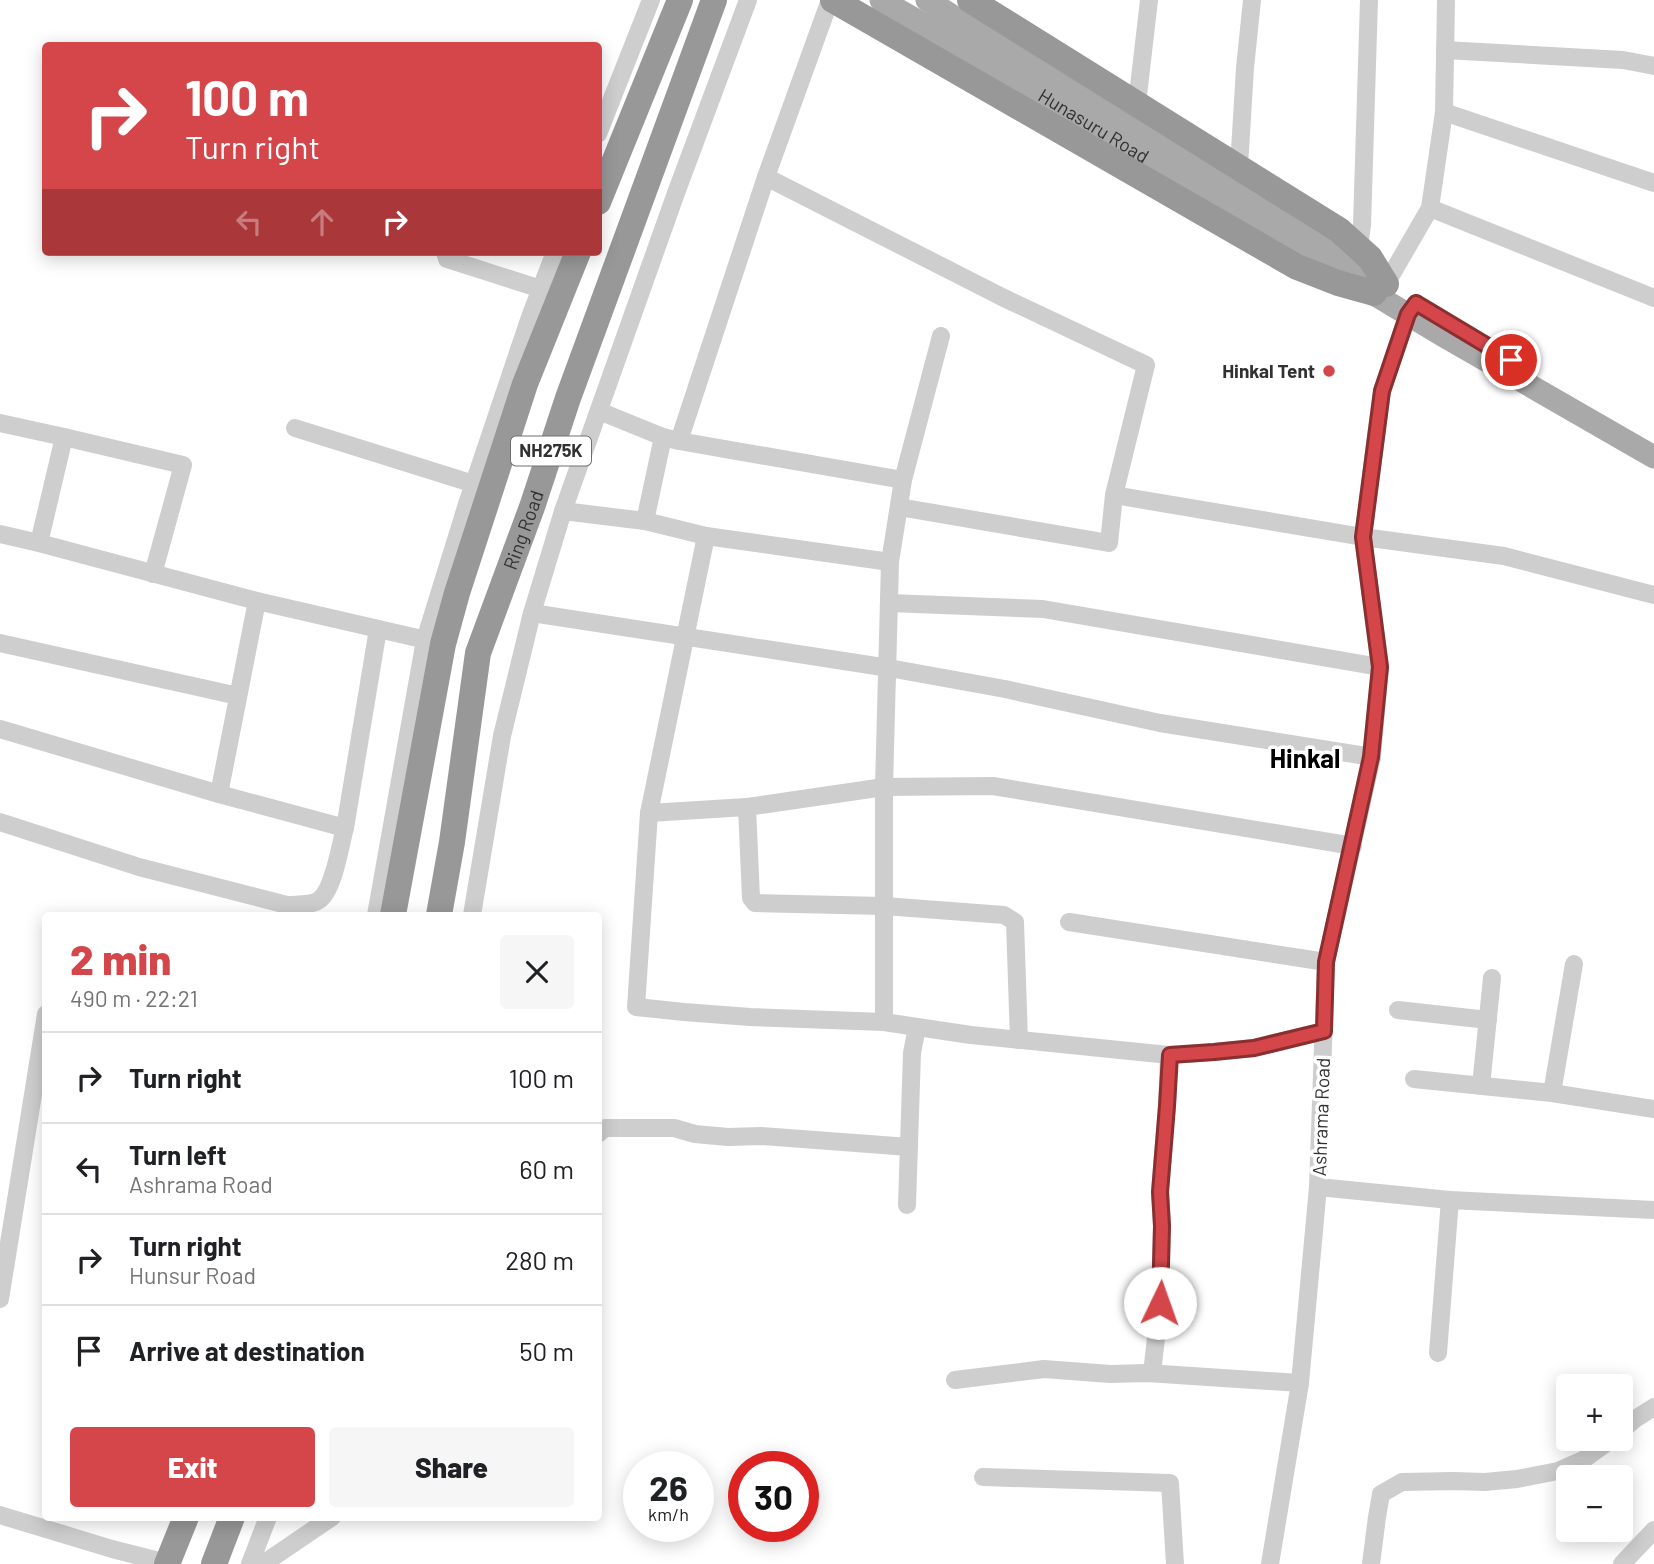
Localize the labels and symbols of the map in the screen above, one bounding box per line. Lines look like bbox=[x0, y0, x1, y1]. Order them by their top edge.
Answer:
street label: Hunasuru Road bbox=[1035, 83, 1153, 167]
pin bbox=[1481, 330, 1541, 390]
place label: Hinkal Tent bbox=[1222, 359, 1315, 382]
marker: Hinkal Tent bbox=[1321, 363, 1337, 379]
road number: NH275K bbox=[511, 436, 591, 466]
street label: Ring Road bbox=[498, 487, 548, 573]
district label: Hinkal bbox=[1270, 742, 1340, 773]
street label: Ashrama Road bbox=[1307, 1057, 1334, 1177]
position arrow bbox=[1123, 1266, 1197, 1340]
speed limit sign: 30 bbox=[728, 1451, 819, 1542]

